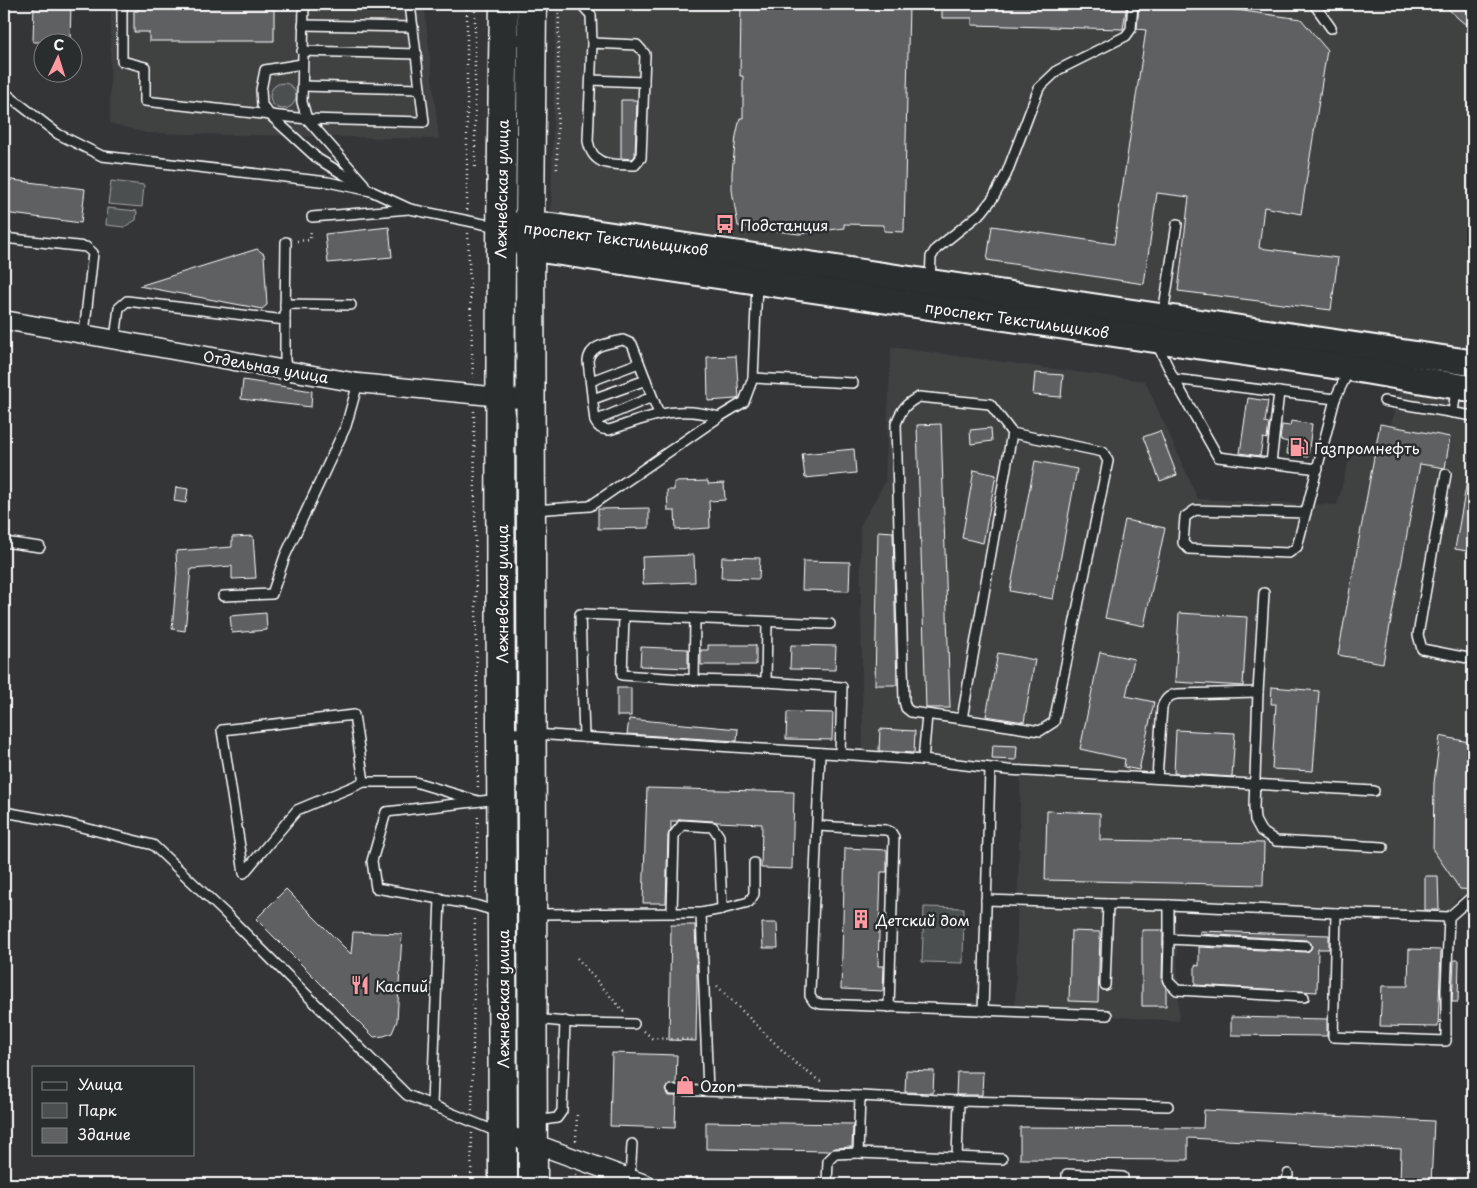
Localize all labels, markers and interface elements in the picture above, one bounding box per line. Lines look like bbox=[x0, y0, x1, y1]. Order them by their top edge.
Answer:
north arrow bbox=[32, 32, 82, 82]
text: С bbox=[53, 34, 65, 55]
street label: Лежневская улица bbox=[488, 119, 514, 259]
bus stop icon: Подстанция bbox=[714, 213, 736, 235]
place label: Подстанция bbox=[740, 213, 828, 236]
street label: проспект Текстильщиков bbox=[522, 215, 710, 261]
street label: проспект Текстильщиков bbox=[923, 295, 1111, 343]
street label: Отдельная улица bbox=[201, 344, 331, 388]
fuel station icon: Газпромнефть bbox=[1288, 436, 1310, 458]
place label: Газпромнефть bbox=[1314, 436, 1419, 459]
street label: Лежневская улица bbox=[490, 524, 513, 664]
building icon: Детский дом bbox=[850, 908, 872, 930]
place label: Детский дом bbox=[875, 908, 970, 931]
street label: Лежневская улица bbox=[491, 929, 514, 1069]
restaurant icon: Каспий bbox=[349, 974, 371, 996]
place label: Каспий bbox=[375, 974, 428, 997]
legend bbox=[32, 1066, 195, 1156]
text: Улица bbox=[78, 1072, 123, 1095]
shop icon: Ozon bbox=[674, 1074, 696, 1096]
place label: Ozon bbox=[700, 1074, 736, 1097]
text: Парк bbox=[78, 1098, 117, 1121]
text: Здание bbox=[78, 1122, 131, 1145]

